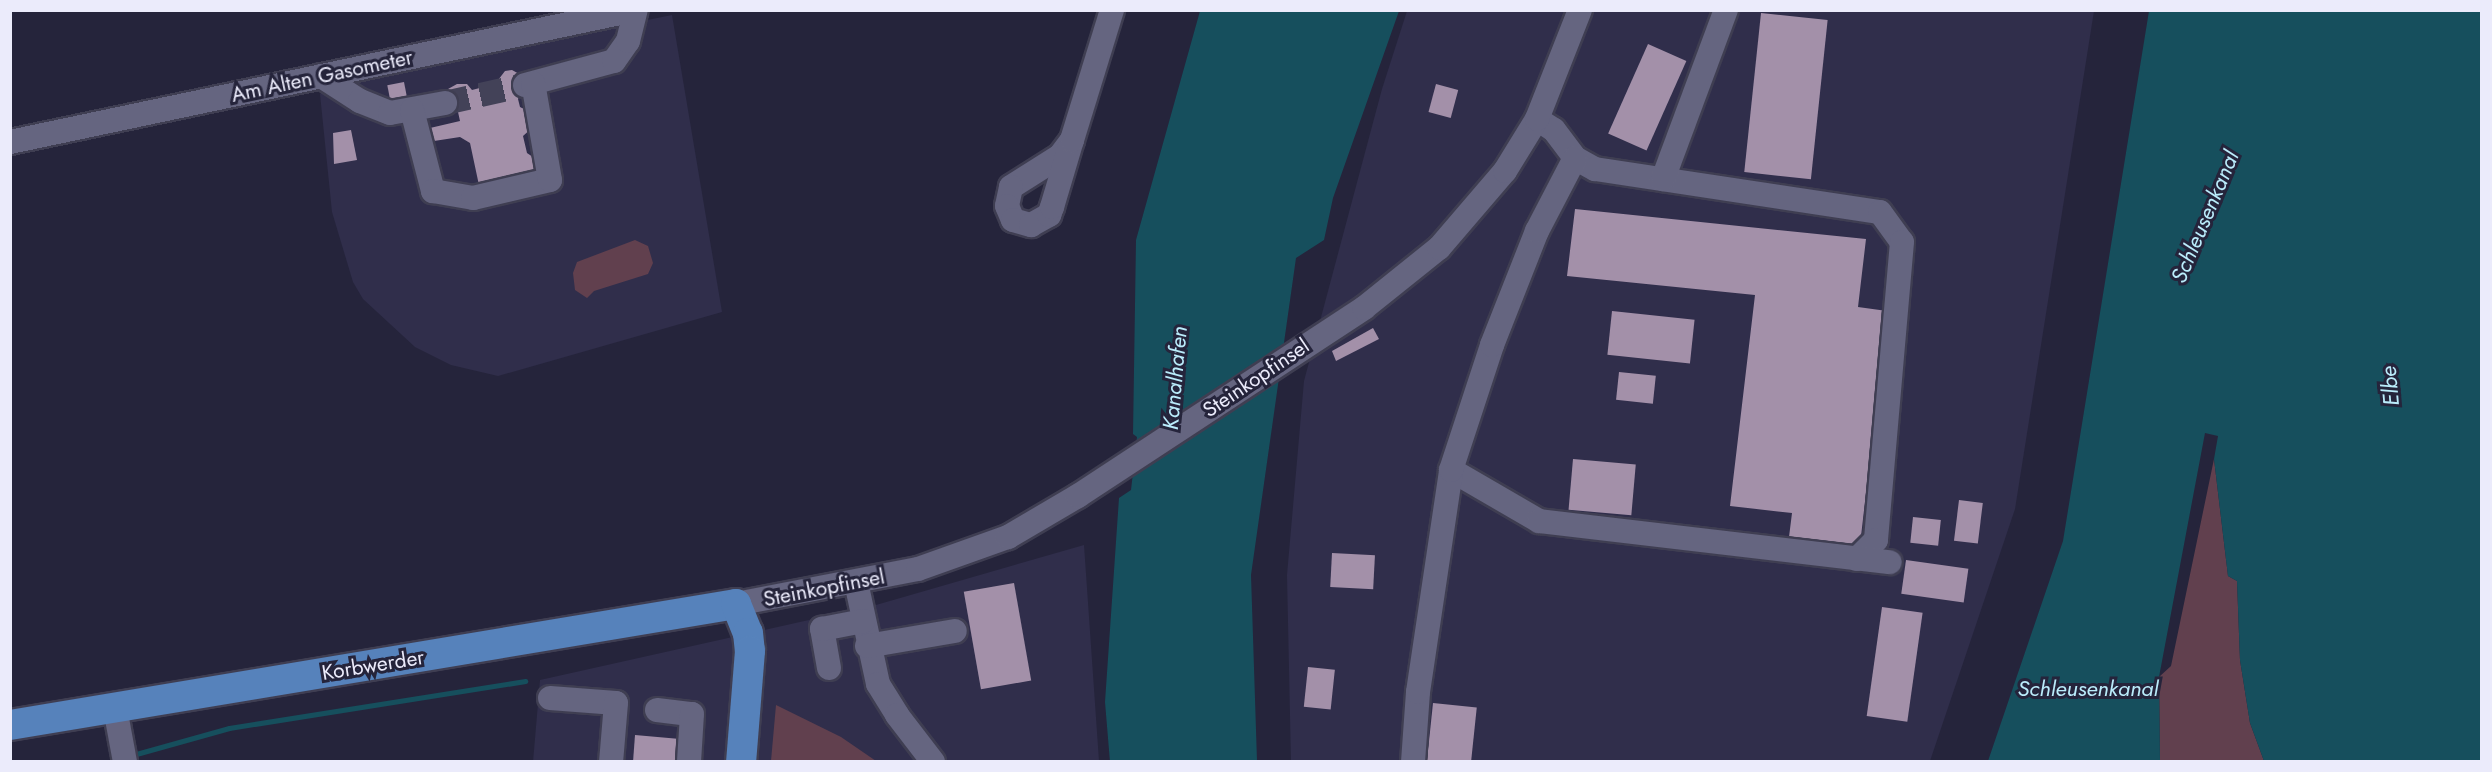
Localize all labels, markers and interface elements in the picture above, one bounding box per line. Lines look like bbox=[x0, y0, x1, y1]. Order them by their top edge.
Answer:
street label: Am Alten Gasometer bbox=[229, 44, 415, 108]
water label: Schleusenkanal bbox=[2165, 147, 2245, 287]
water label: Kanalhafen bbox=[1157, 325, 1193, 431]
street label: Steinkopfinsel bbox=[1198, 333, 1314, 423]
water label: Elbe bbox=[2375, 365, 2405, 407]
street label: Steinkopfinsel bbox=[761, 564, 887, 612]
street label: Korbwerder bbox=[320, 644, 426, 686]
water label: Schleusenkanal bbox=[2018, 676, 2158, 702]

